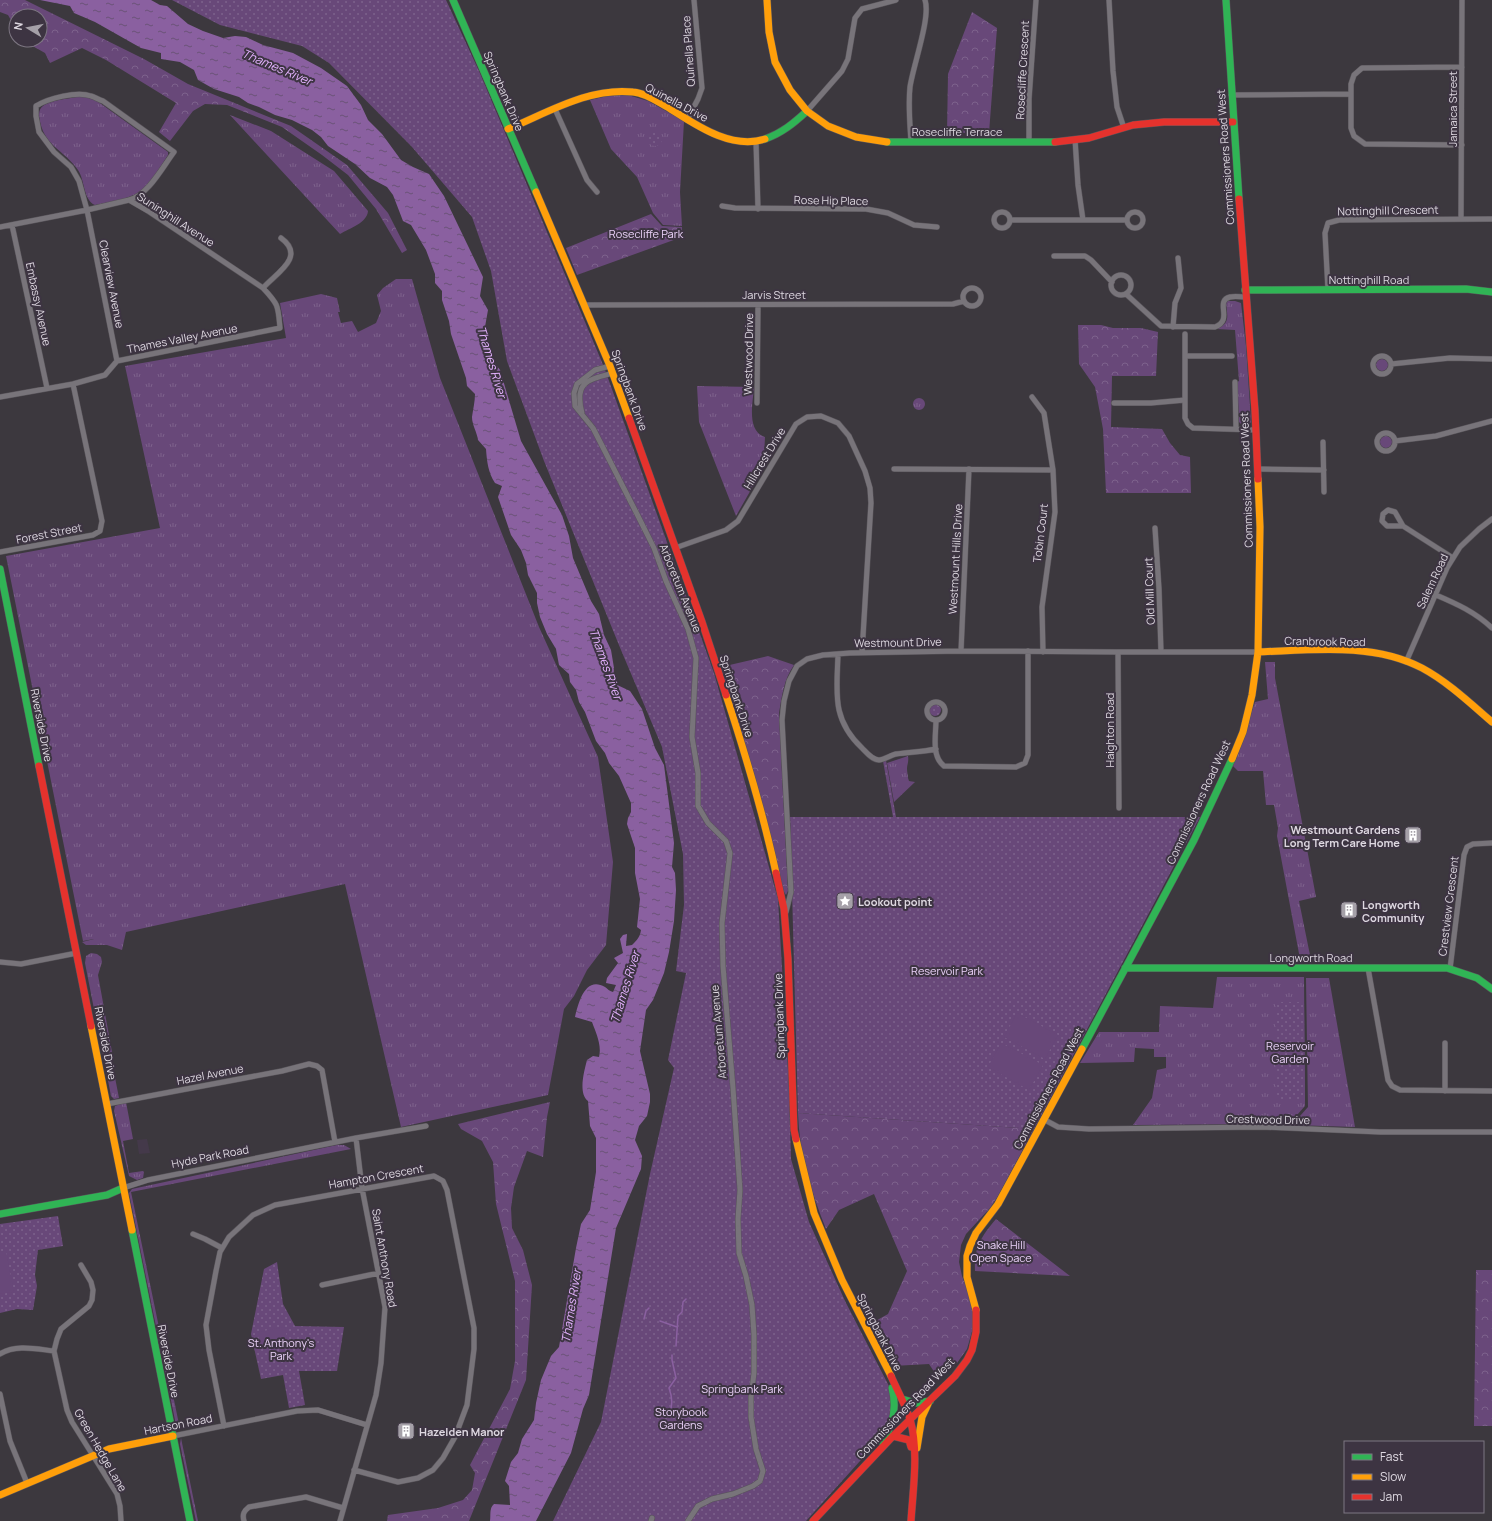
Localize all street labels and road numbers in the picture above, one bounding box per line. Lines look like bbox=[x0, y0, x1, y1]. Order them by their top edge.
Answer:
street label: Quinella Place bbox=[678, 14, 698, 87]
street label: Rosecliffe Crescent bbox=[1012, 20, 1032, 120]
street label: Springbank Drive bbox=[480, 49, 528, 134]
street label: Jamaica Street bbox=[1445, 71, 1460, 147]
street label: Quinella Drive bbox=[643, 79, 712, 125]
street label: Commissioners Road West bbox=[1213, 89, 1237, 225]
street label: Rosecliffe Terrace bbox=[912, 124, 1003, 139]
street label: Suninghill Avenue bbox=[134, 188, 218, 250]
street label: Rose Hip Place bbox=[794, 192, 869, 208]
street label: Nottinghill Crescent bbox=[1337, 202, 1439, 218]
street label: Clearview Avenue bbox=[96, 239, 128, 330]
street label: Embassy Avenue bbox=[23, 261, 55, 348]
street label: Nottinghill Road bbox=[1329, 272, 1409, 287]
street label: Jarvis Street bbox=[742, 287, 806, 302]
street label: Westwood Drive bbox=[740, 312, 756, 395]
street label: Thames Valley Avenue bbox=[125, 320, 239, 356]
street label: Springbank Drive bbox=[608, 347, 652, 433]
street label: Commissioners Road West bbox=[1236, 412, 1256, 548]
street label: Hillcrest Drive bbox=[740, 424, 789, 492]
street label: Westmount Hills Drive bbox=[945, 503, 965, 615]
street label: Tobin Court bbox=[1029, 503, 1051, 563]
street label: Forest Street bbox=[15, 519, 83, 547]
street label: Arboretum Avenue bbox=[656, 541, 706, 635]
street label: Salem Road bbox=[1413, 551, 1451, 611]
street label: Old Mill Court bbox=[1140, 557, 1158, 625]
street label: Cranbrook Road bbox=[1284, 633, 1366, 649]
street label: Westmount Drive bbox=[854, 634, 942, 650]
street label: Springbank Drive bbox=[717, 653, 758, 739]
street label: Riverside Drive bbox=[28, 687, 57, 763]
street label: Haighton Road bbox=[1102, 693, 1117, 767]
street label: Commissioners Road West bbox=[1163, 737, 1233, 867]
street label: Crestview Crescent bbox=[1434, 855, 1462, 957]
street label: Longworth Road bbox=[1269, 950, 1353, 965]
street label: Springbank Drive bbox=[770, 972, 788, 1059]
street label: Arboretum Avenue bbox=[706, 984, 730, 1080]
street label: Riverside Drive bbox=[92, 1005, 121, 1081]
street label: Commissioners Road West bbox=[1010, 1025, 1086, 1151]
street label: Hazel Avenue bbox=[175, 1060, 245, 1088]
street label: Crestwood Drive bbox=[1226, 1111, 1311, 1127]
street label: Hyde Park Road bbox=[170, 1141, 250, 1171]
street label: Hampton Crescent bbox=[327, 1160, 425, 1192]
street label: Saint Anthony Road bbox=[369, 1207, 401, 1309]
street label: Springbank Drive bbox=[854, 1291, 906, 1374]
street label: Riverside Drive bbox=[155, 1323, 184, 1399]
street label: Commissioners Road West bbox=[853, 1354, 957, 1462]
street label: Green Hedge Lane bbox=[71, 1406, 131, 1495]
street label: Hartson Road bbox=[143, 1410, 213, 1438]

